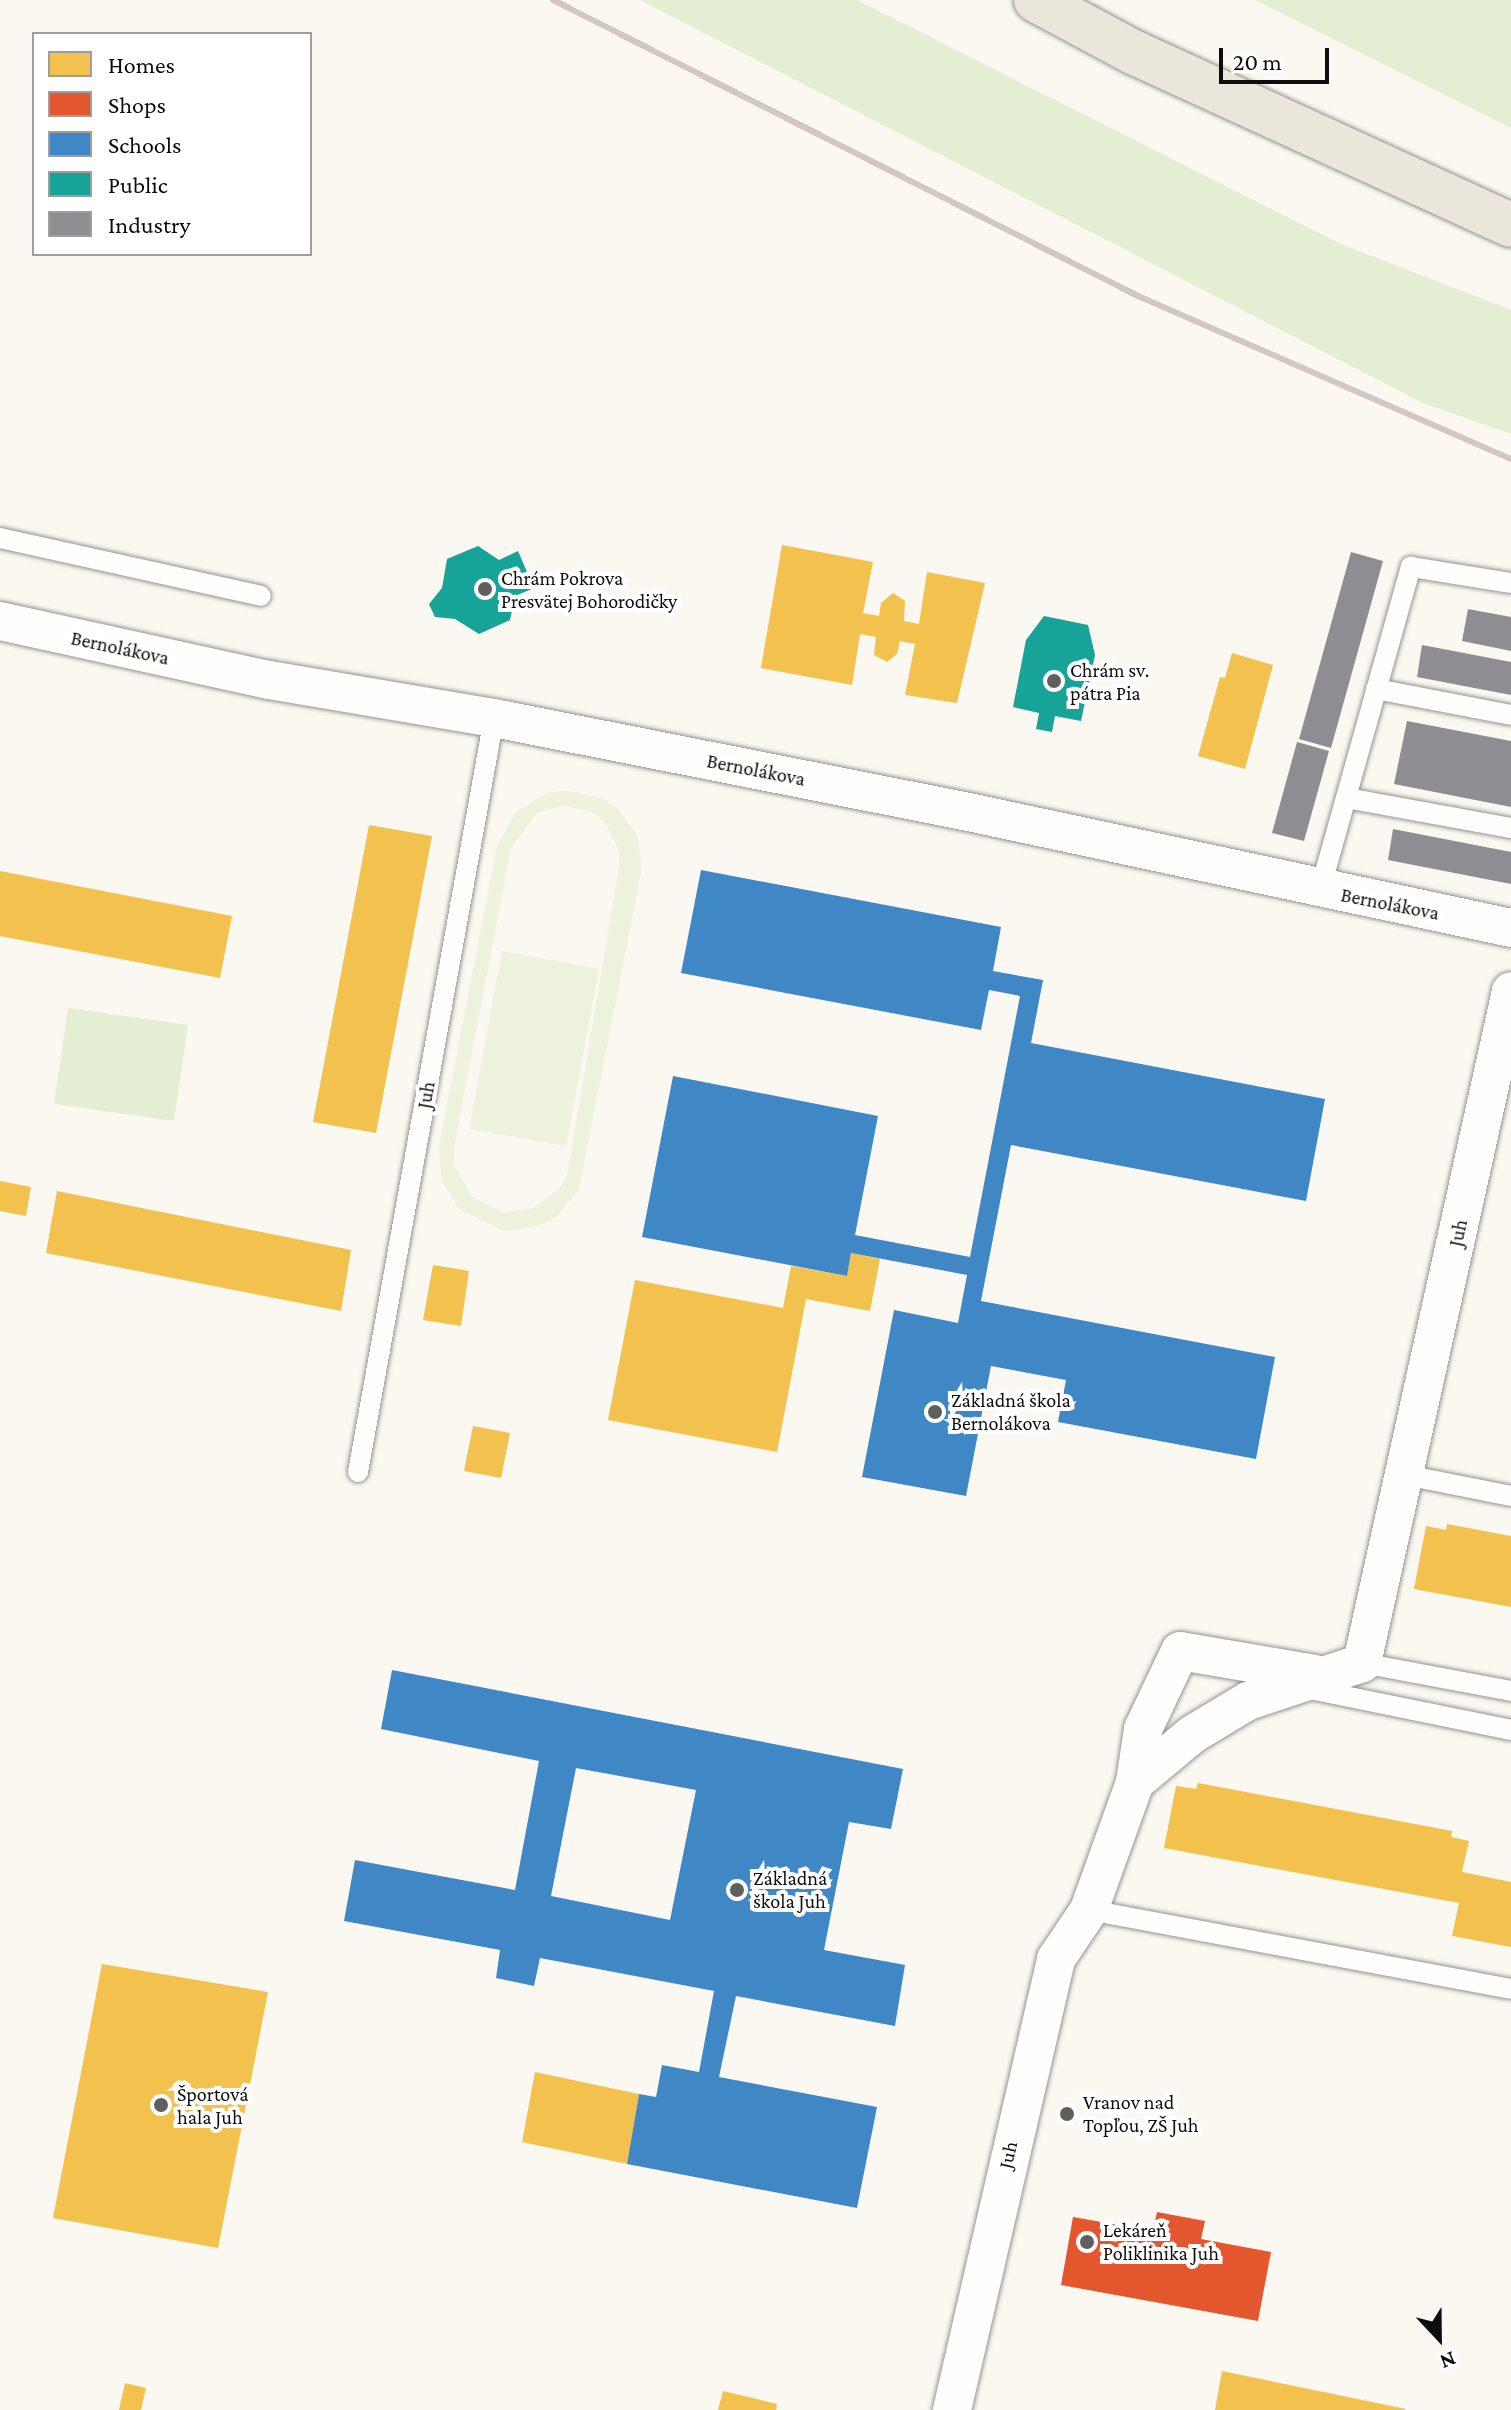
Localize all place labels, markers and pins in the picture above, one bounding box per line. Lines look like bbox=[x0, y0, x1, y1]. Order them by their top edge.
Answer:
place label: Chrám Pokrova Presvätej Bohorodičky bbox=[501, 566, 677, 613]
marker: Chrám Pokrova Presvätej Bohorodičky bbox=[476, 580, 494, 598]
place label: Chrám sv. pátra Pia bbox=[1070, 658, 1149, 705]
marker: Chrám sv. pátra Pia bbox=[1045, 672, 1063, 690]
place label: Základná škola Bernolákova bbox=[951, 1388, 1071, 1435]
marker: Základná škola Bernolákova bbox=[926, 1403, 944, 1421]
place label: Základná škola Juh bbox=[753, 1866, 827, 1913]
marker: Základná škola Juh bbox=[728, 1881, 746, 1899]
place label: Športová hala Juh bbox=[177, 2082, 249, 2129]
place label: Vranov nad Topľou, ZŠ Juh bbox=[1083, 2090, 1198, 2137]
marker: Športová hala Juh bbox=[152, 2096, 170, 2114]
marker: Vranov nad Topľou, ZŠ Juh bbox=[1058, 2105, 1076, 2123]
place label: Lekáreň Poliklinika Juh bbox=[1103, 2218, 1219, 2265]
marker: Lekáreň Poliklinika Juh bbox=[1078, 2233, 1096, 2251]

